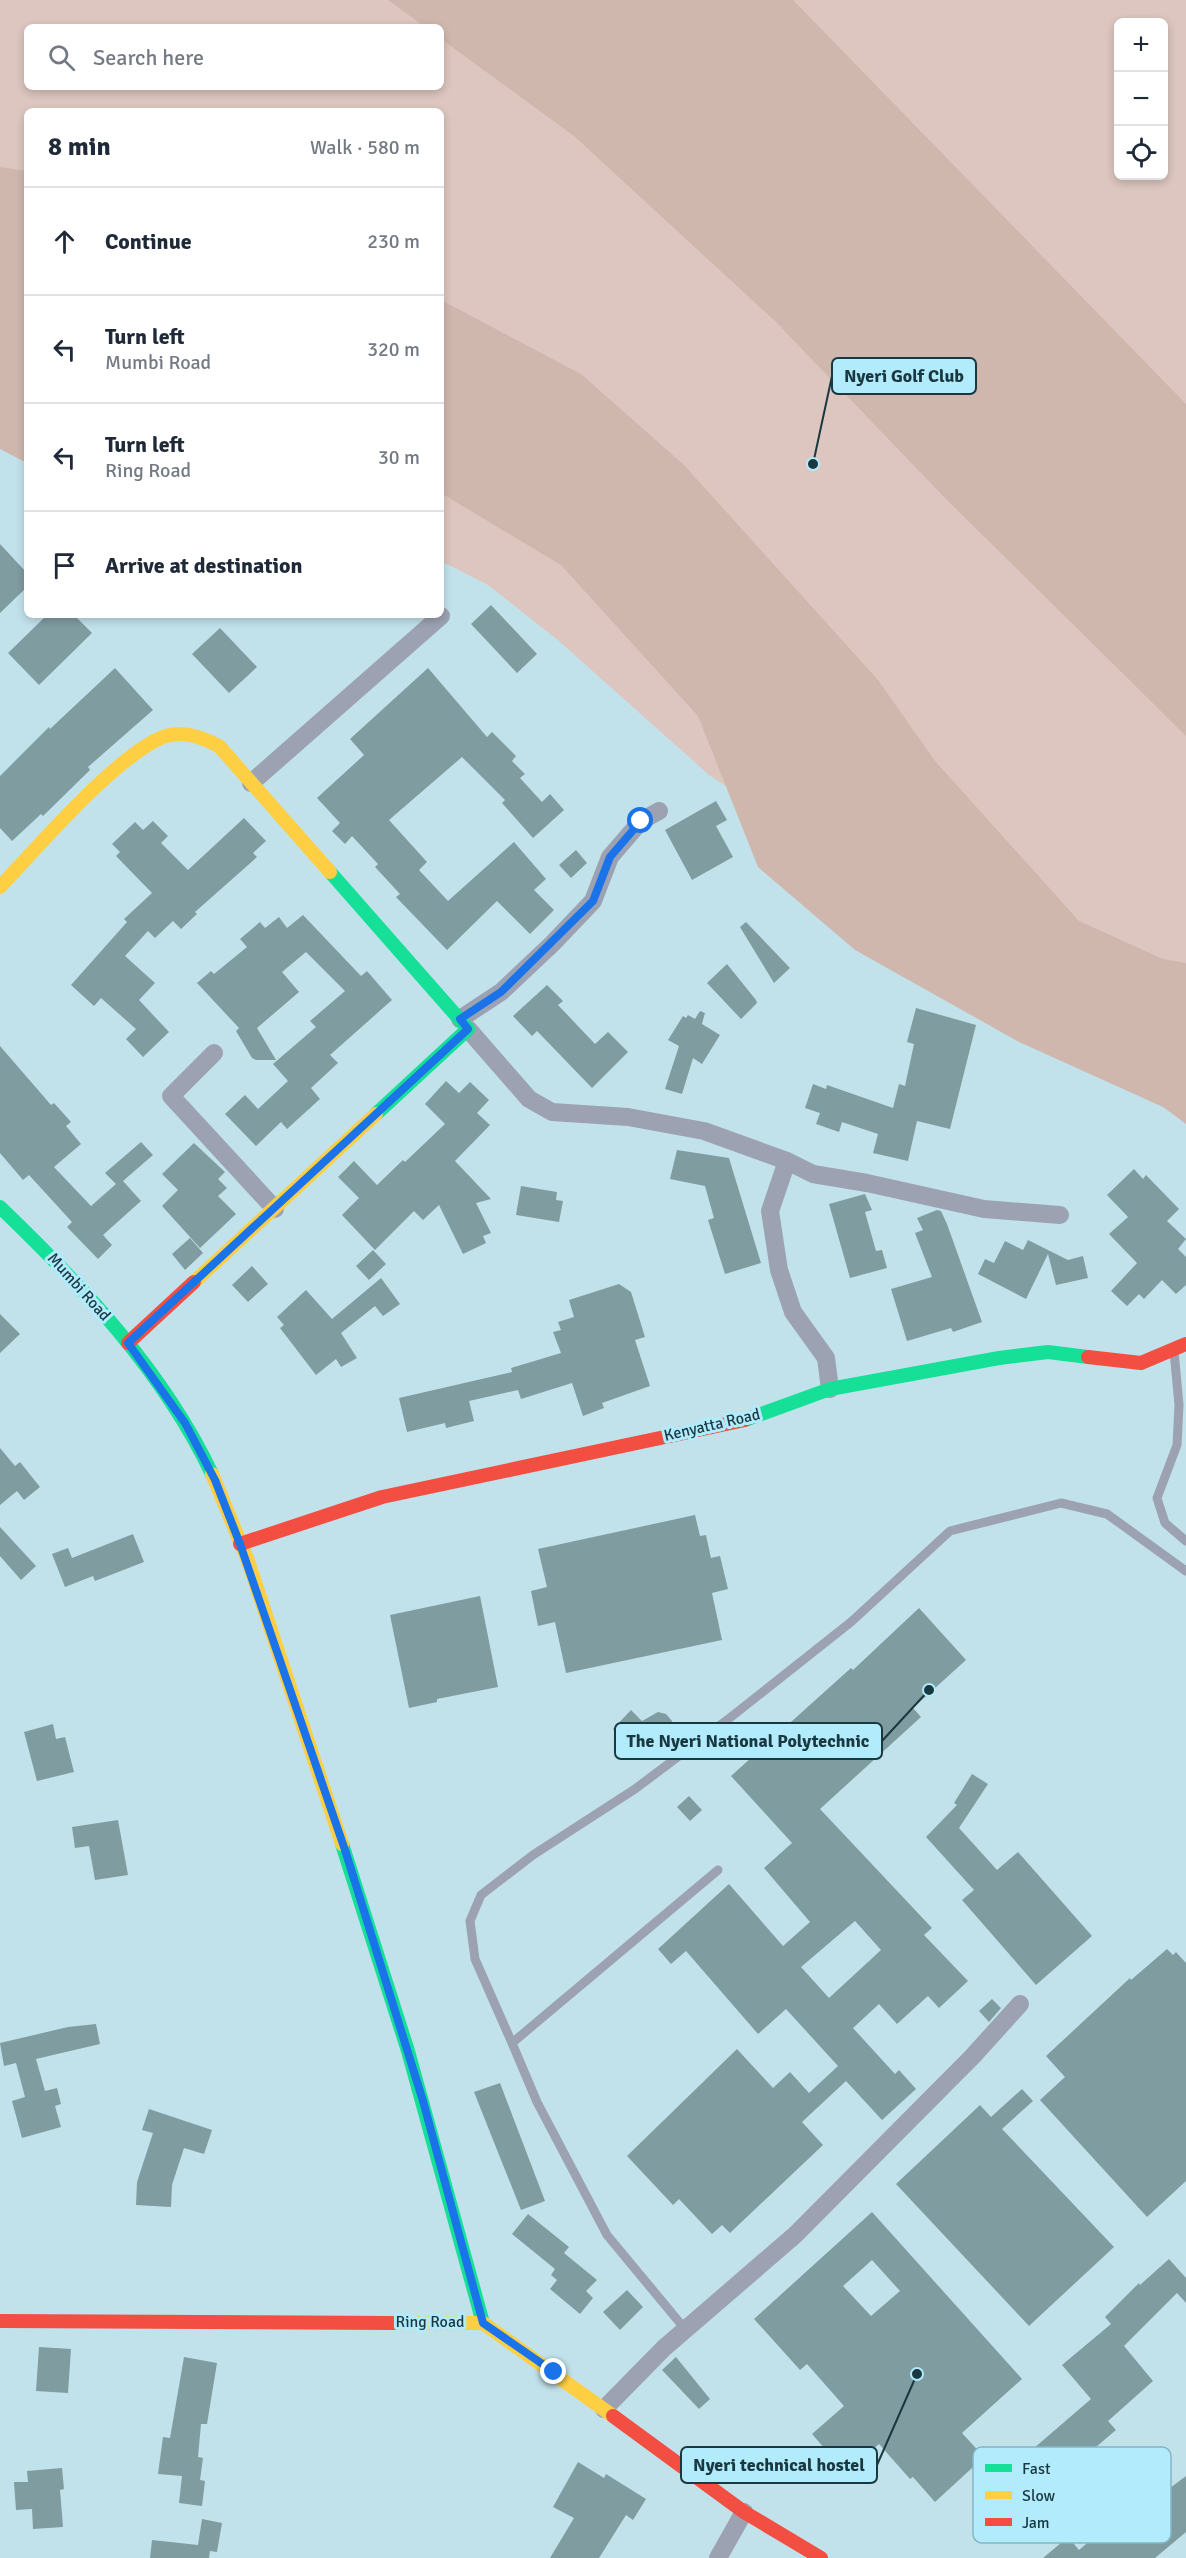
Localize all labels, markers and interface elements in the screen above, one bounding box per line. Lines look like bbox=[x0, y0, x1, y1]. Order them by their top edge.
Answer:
map controls bbox=[1114, 18, 1168, 180]
button: + bbox=[1114, 18, 1168, 72]
search box bbox=[24, 24, 444, 90]
icon: search bbox=[45, 41, 78, 74]
text: Search here bbox=[93, 44, 204, 71]
button: − bbox=[1114, 72, 1168, 126]
button: locate bbox=[1114, 126, 1168, 180]
text: 8 min bbox=[48, 131, 111, 163]
text: Walk · 580 m bbox=[310, 135, 420, 160]
icon: ahead bbox=[48, 225, 81, 258]
text: Continue bbox=[105, 228, 192, 255]
text: 230 m bbox=[367, 229, 420, 254]
text: Turn left bbox=[105, 323, 185, 350]
icon: left bbox=[48, 333, 81, 366]
text: 320 m bbox=[367, 337, 420, 362]
text: Mumbi Road bbox=[105, 350, 211, 375]
callout: Nyeri Golf Club bbox=[832, 358, 976, 394]
text: Nyeri Golf Club bbox=[844, 365, 964, 387]
text: Turn left bbox=[105, 431, 185, 458]
icon: left bbox=[48, 441, 81, 474]
text: 30 m bbox=[378, 445, 420, 470]
text: Ring Road bbox=[105, 458, 191, 483]
icon: arrive bbox=[48, 549, 81, 582]
text: Arrive at destination bbox=[105, 552, 302, 579]
route start bbox=[627, 807, 653, 833]
street label: Mumbi Road bbox=[43, 1249, 115, 1325]
street label: Kenyatta Road bbox=[662, 1404, 762, 1446]
callout: The Nyeri National Polytechnic bbox=[615, 1723, 882, 1759]
text: The Nyeri National Polytechnic bbox=[627, 1730, 870, 1752]
street label: Ring Road bbox=[396, 2312, 464, 2332]
route end bbox=[540, 2358, 566, 2384]
callout: Nyeri technical hostel bbox=[681, 2447, 877, 2483]
legend bbox=[973, 2447, 1171, 2543]
text: Nyeri technical hostel bbox=[693, 2454, 865, 2476]
text: Fast bbox=[1022, 2459, 1051, 2479]
text: Slow bbox=[1022, 2486, 1056, 2506]
text: Jam bbox=[1022, 2513, 1050, 2533]

